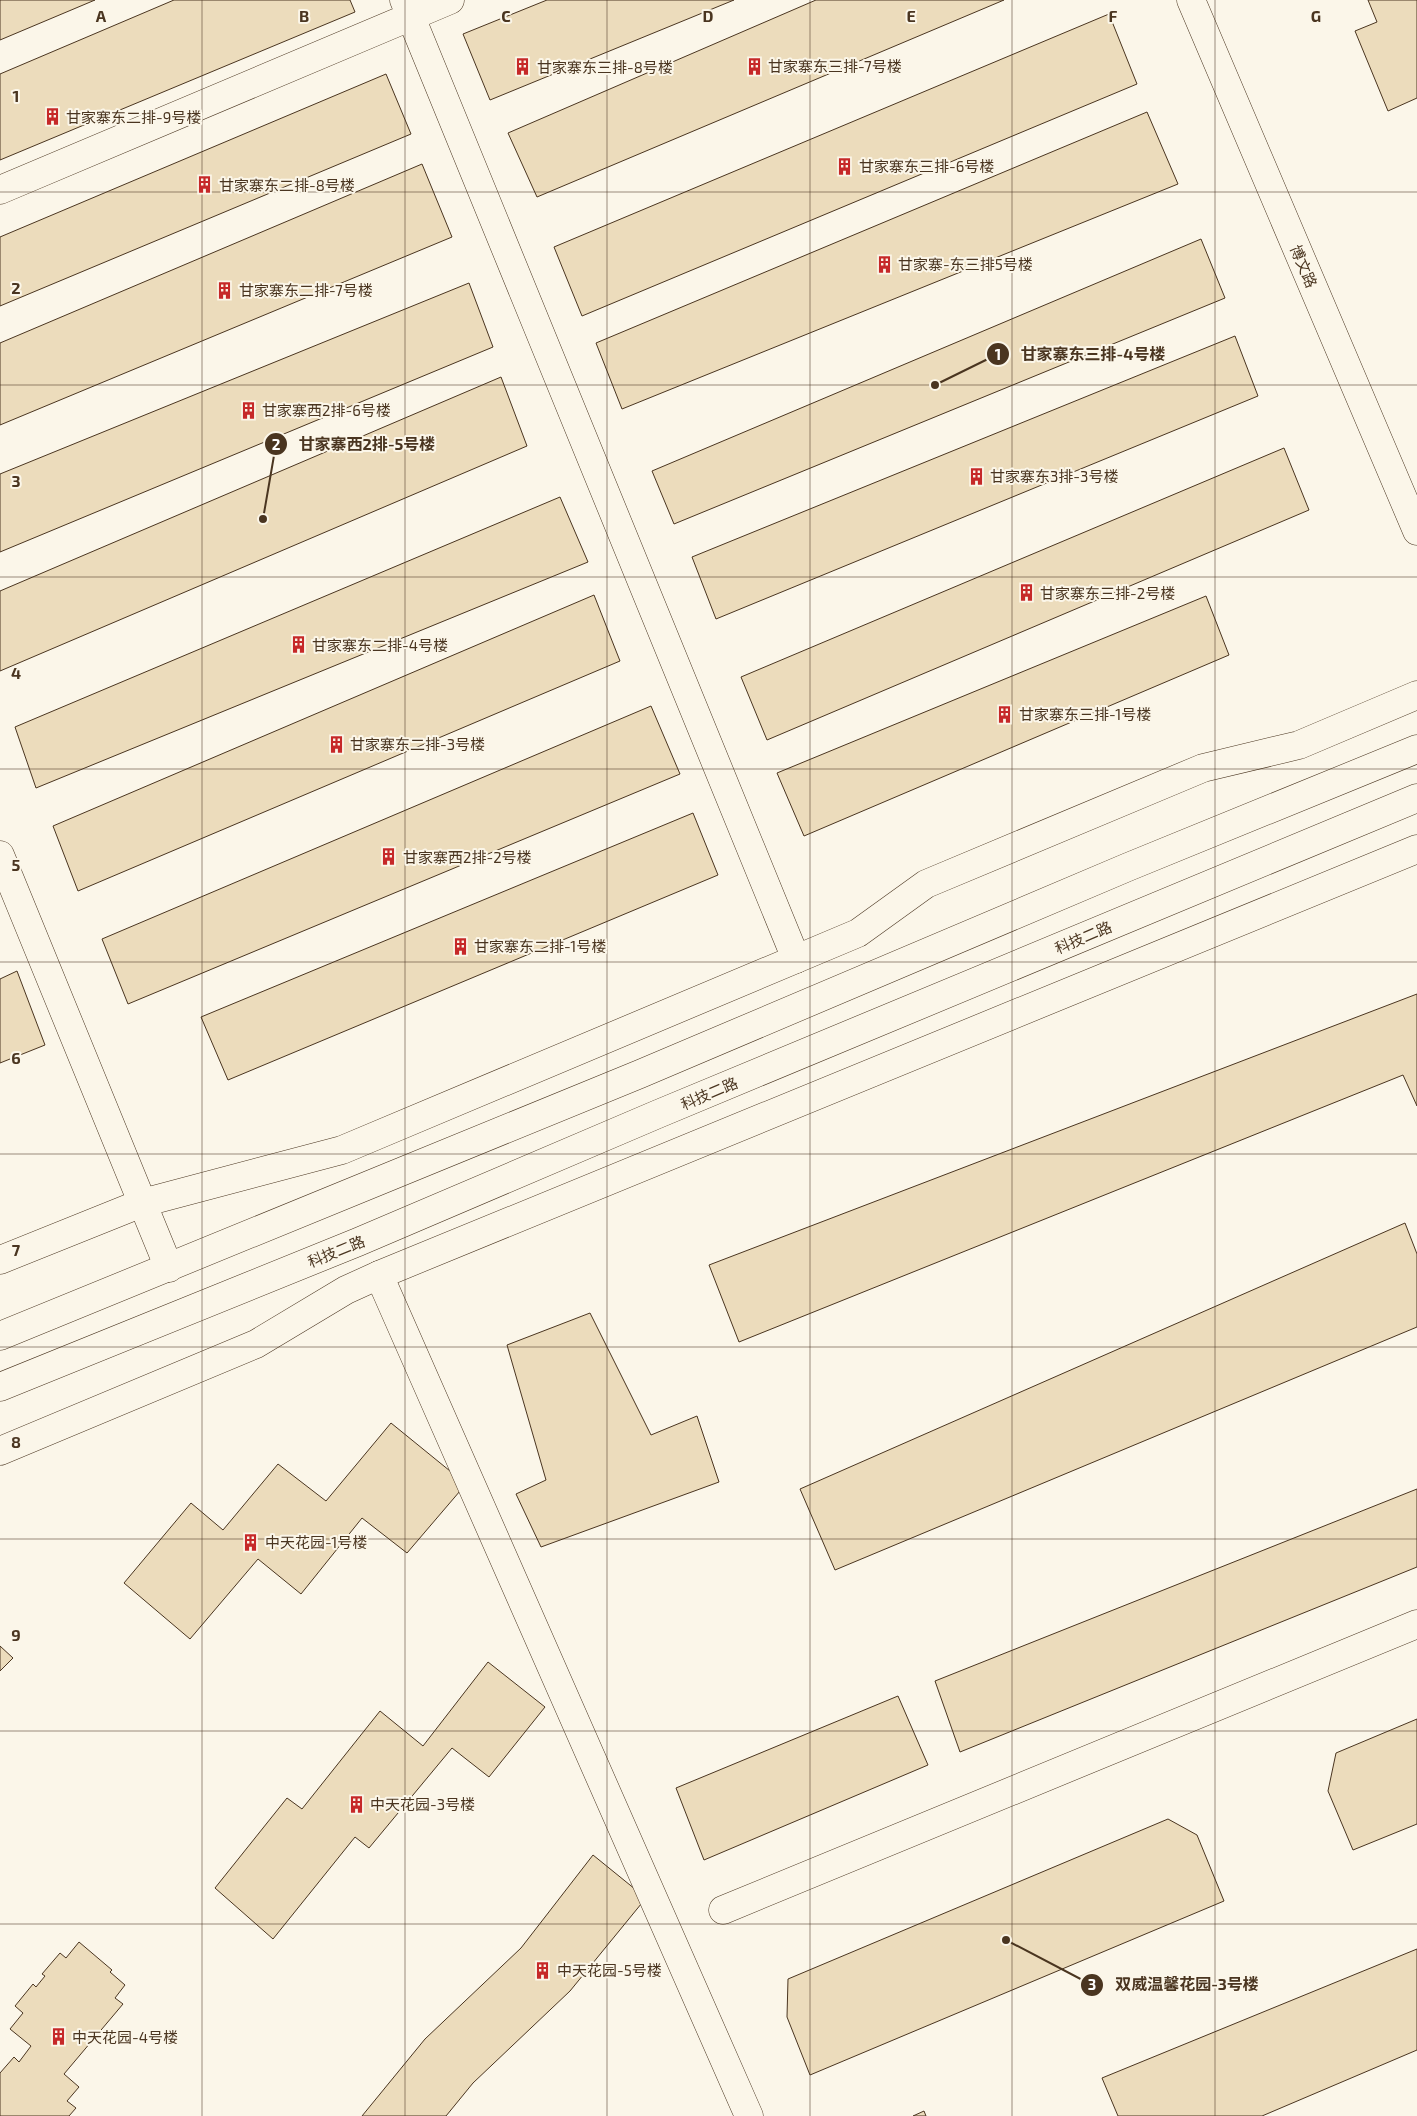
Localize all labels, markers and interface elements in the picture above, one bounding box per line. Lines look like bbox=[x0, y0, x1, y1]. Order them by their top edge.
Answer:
text: A bbox=[96, 6, 107, 25]
text: B bbox=[299, 6, 309, 25]
text: C bbox=[501, 6, 511, 25]
text: D bbox=[703, 6, 714, 25]
text: E bbox=[906, 6, 916, 25]
text: F bbox=[1109, 6, 1118, 25]
text: G bbox=[1311, 6, 1321, 25]
building icon: 甘家寨东三排-7号楼 bbox=[744, 56, 764, 76]
building icon: 甘家寨东三排-8号楼 bbox=[513, 57, 533, 77]
place label: 甘家寨东三排-7号楼 bbox=[768, 57, 902, 75]
place label: 甘家寨东三排-8号楼 bbox=[537, 58, 673, 76]
text: 1 bbox=[13, 86, 19, 105]
building icon: 甘家寨东二排-9号楼 bbox=[42, 107, 62, 127]
place label: 甘家寨东二排-9号楼 bbox=[66, 108, 201, 126]
building icon: 甘家寨东三排-6号楼 bbox=[835, 156, 855, 176]
place label: 甘家寨东三排-6号楼 bbox=[859, 157, 994, 175]
building icon: 甘家寨东二排-8号楼 bbox=[195, 175, 215, 195]
place label: 甘家寨东二排-8号楼 bbox=[219, 176, 355, 194]
street label: 博文路 bbox=[1287, 242, 1321, 290]
building icon: 甘家寨-东三排5号楼 bbox=[874, 254, 894, 274]
place label: 甘家寨-东三排5号楼 bbox=[898, 255, 1033, 273]
text: 2 bbox=[11, 278, 21, 297]
building icon: 甘家寨东二排-7号楼 bbox=[215, 280, 235, 300]
place label: 甘家寨东二排-7号楼 bbox=[239, 281, 373, 299]
callout: 甘家寨东三排-4号楼 bbox=[986, 339, 1175, 370]
text: 甘家寨东三排-4号楼 bbox=[1021, 344, 1165, 363]
text: 1 bbox=[995, 345, 1001, 363]
building icon: 甘家寨西2排-6号楼 bbox=[238, 400, 258, 420]
place label: 甘家寨西2排-6号楼 bbox=[262, 401, 391, 419]
callout: 甘家寨西2排-5号楼 bbox=[264, 429, 445, 460]
text: 甘家寨西2排-5号楼 bbox=[299, 434, 435, 453]
text: 2 bbox=[272, 435, 281, 453]
building icon: 甘家寨东3排-3号楼 bbox=[966, 466, 986, 486]
place label: 甘家寨东3排-3号楼 bbox=[990, 467, 1118, 485]
text: 3 bbox=[11, 471, 21, 490]
building icon: 甘家寨东三排-2号楼 bbox=[1016, 583, 1036, 603]
place label: 甘家寨东三排-2号楼 bbox=[1040, 584, 1175, 602]
building icon: 甘家寨东二排-4号楼 bbox=[288, 635, 308, 655]
place label: 甘家寨东二排-4号楼 bbox=[312, 636, 448, 654]
text: 4 bbox=[11, 663, 21, 682]
building icon: 甘家寨东三排-1号楼 bbox=[995, 704, 1015, 724]
place label: 甘家寨东三排-1号楼 bbox=[1019, 705, 1151, 723]
building icon: 甘家寨东二排-3号楼 bbox=[326, 734, 346, 754]
place label: 甘家寨东二排-3号楼 bbox=[350, 735, 485, 753]
building icon: 甘家寨西2排-2号楼 bbox=[379, 847, 399, 867]
place label: 甘家寨西2排-2号楼 bbox=[403, 848, 532, 866]
text: 5 bbox=[12, 855, 21, 874]
street label: 科技二路 bbox=[1052, 917, 1114, 957]
building icon: 甘家寨东二排-1号楼 bbox=[450, 936, 470, 956]
place label: 甘家寨东二排-1号楼 bbox=[474, 937, 606, 955]
text: 6 bbox=[11, 1048, 21, 1067]
street label: 科技二路 bbox=[678, 1073, 740, 1113]
street label: 科技二路 bbox=[305, 1231, 367, 1271]
text: 7 bbox=[12, 1240, 21, 1259]
text: 8 bbox=[11, 1432, 21, 1451]
building icon: 中天花园-1号楼 bbox=[241, 1532, 261, 1552]
place label: 中天花园-1号楼 bbox=[265, 1533, 367, 1551]
text: 9 bbox=[11, 1625, 21, 1644]
building icon: 中天花园-3号楼 bbox=[346, 1794, 366, 1814]
place label: 中天花园-3号楼 bbox=[370, 1795, 475, 1813]
building icon: 中天花园-5号楼 bbox=[533, 1960, 553, 1980]
place label: 中天花园-5号楼 bbox=[557, 1961, 662, 1979]
callout: 双威温馨花园-3号楼 bbox=[1080, 1969, 1268, 2000]
text: 双威温馨花园-3号楼 bbox=[1115, 1974, 1259, 1993]
text: 3 bbox=[1088, 1975, 1096, 1993]
building icon: 中天花园-4号楼 bbox=[48, 2027, 68, 2047]
place label: 中天花园-4号楼 bbox=[72, 2028, 178, 2046]

